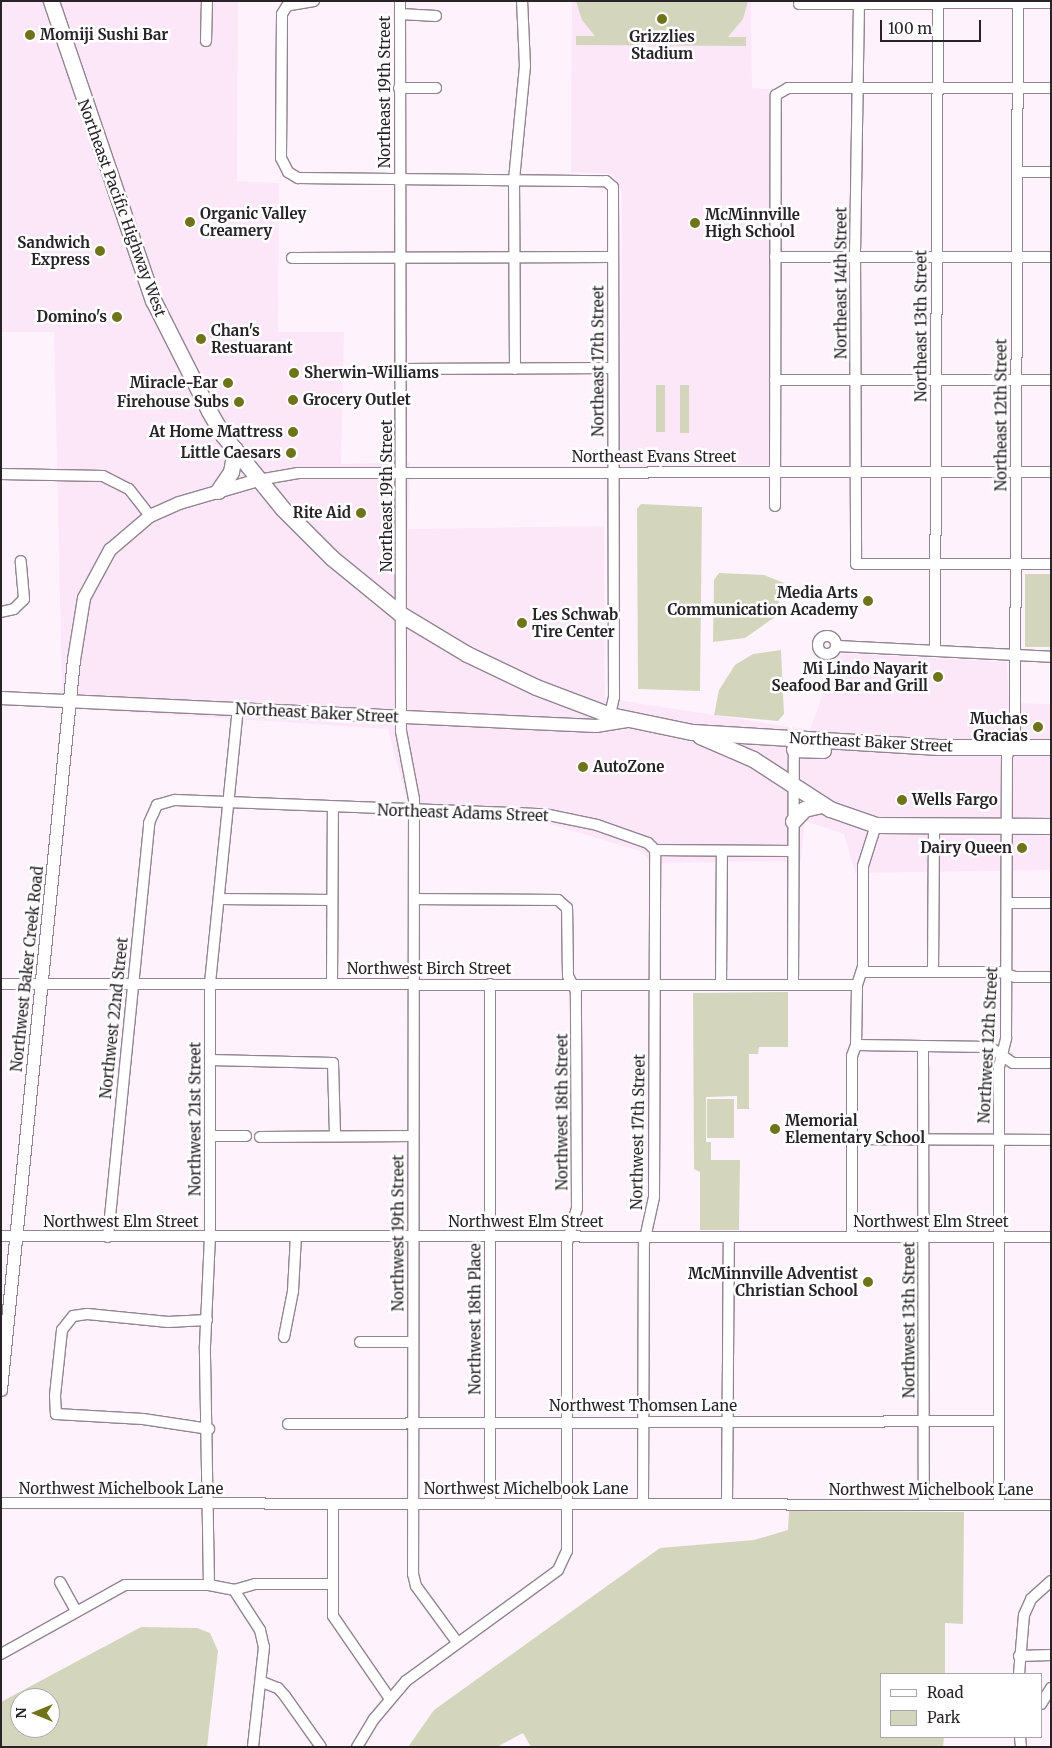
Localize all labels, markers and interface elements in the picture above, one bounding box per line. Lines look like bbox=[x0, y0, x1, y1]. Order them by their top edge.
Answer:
scale bar bbox=[882, 10, 983, 42]
marker: Grizzlies Stadium bbox=[656, 13, 668, 25]
street label: Northeast 19th Street bbox=[376, 16, 394, 168]
text: 100 m bbox=[888, 19, 932, 38]
place label: Momiji Sushi Bar bbox=[40, 26, 168, 44]
place label: Grizzlies Stadium bbox=[629, 27, 695, 62]
marker: Momiji Sushi Bar bbox=[24, 29, 36, 41]
street label: Northeast Pacific Highway West bbox=[74, 97, 170, 319]
place label: Organic Valley Creamery bbox=[200, 204, 306, 239]
place label: McMinnville High School bbox=[705, 205, 800, 240]
street label: Northeast 14th Street bbox=[832, 207, 850, 359]
marker: Organic Valley Creamery bbox=[184, 216, 196, 228]
marker: McMinnville High School bbox=[689, 217, 701, 229]
place label: Sandwich Express bbox=[17, 233, 90, 268]
marker: Sandwich Express bbox=[94, 245, 106, 257]
street label: Northeast 13th Street bbox=[912, 250, 930, 402]
street label: Northeast 17th Street bbox=[589, 285, 607, 437]
place label: Domino's bbox=[36, 308, 107, 326]
marker: Domino's bbox=[111, 311, 123, 323]
place label: Chan's Restuarant bbox=[211, 321, 293, 356]
marker: Chan's Restuarant bbox=[195, 333, 207, 345]
street label: Northeast 12th Street bbox=[992, 339, 1010, 491]
place label: Sherwin-Williams bbox=[304, 364, 439, 382]
marker: Sherwin-Williams bbox=[288, 367, 300, 379]
place label: Miracle-Ear bbox=[130, 374, 218, 392]
marker: Miracle-Ear bbox=[222, 377, 234, 389]
place label: Grocery Outlet bbox=[303, 391, 411, 409]
place label: Firehouse Subs bbox=[117, 393, 229, 411]
marker: Grocery Outlet bbox=[287, 394, 299, 406]
marker: Firehouse Subs bbox=[233, 396, 245, 408]
street label: Northeast 19th Street bbox=[378, 420, 396, 572]
place label: At Home Mattress bbox=[149, 423, 283, 441]
marker: At Home Mattress bbox=[287, 426, 299, 438]
place label: Little Caesars bbox=[181, 444, 281, 462]
marker: Little Caesars bbox=[285, 447, 297, 459]
street label: Northeast Evans Street bbox=[572, 448, 736, 466]
place label: Rite Aid bbox=[293, 504, 351, 522]
marker: Rite Aid bbox=[355, 507, 367, 519]
place label: Media Arts Communication Academy bbox=[667, 583, 858, 618]
marker: Media Arts Communication Academy bbox=[862, 595, 874, 607]
place label: Les Schwab Tire Center bbox=[532, 605, 618, 640]
marker: Les Schwab Tire Center bbox=[516, 617, 528, 629]
place label: Mi Lindo Nayarit Seafood Bar and Grill bbox=[772, 659, 928, 694]
marker: Mi Lindo Nayarit Seafood Bar and Grill bbox=[932, 671, 944, 683]
street label: Northeast Baker Street bbox=[235, 700, 399, 726]
place label: Muchas Gracias bbox=[970, 709, 1028, 744]
marker: Muchas Gracias bbox=[1032, 721, 1044, 733]
street label: Northeast Baker Street bbox=[789, 729, 953, 755]
place label: AutoZone bbox=[593, 758, 664, 776]
marker: AutoZone bbox=[577, 761, 589, 773]
place label: Wells Fargo bbox=[912, 791, 998, 809]
marker: Wells Fargo bbox=[896, 794, 908, 806]
street label: Northeast Adams Street bbox=[377, 801, 549, 825]
place label: Dairy Queen bbox=[920, 839, 1012, 857]
marker: Dairy Queen bbox=[1016, 842, 1028, 854]
street label: Northwest Baker Creek Road bbox=[7, 865, 47, 1073]
street label: Northwest 22nd Street bbox=[97, 936, 131, 1100]
street label: Northwest Birch Street bbox=[347, 960, 511, 978]
street label: Northwest 12th Street bbox=[975, 966, 1001, 1124]
street label: Northwest 18th Street bbox=[553, 1033, 571, 1191]
street label: Northwest 21st Street bbox=[186, 1042, 204, 1196]
street label: Northwest 17th Street bbox=[628, 1054, 648, 1210]
place label: Memorial Elementary School bbox=[785, 1111, 925, 1146]
marker: Memorial Elementary School bbox=[769, 1123, 781, 1135]
street label: Northwest 19th Street bbox=[389, 1155, 407, 1311]
street label: Northwest Elm Street bbox=[43, 1213, 199, 1231]
street label: Northwest Elm Street bbox=[448, 1213, 604, 1231]
street label: Northwest Elm Street bbox=[853, 1213, 1009, 1231]
street label: Northwest 13th Street bbox=[900, 1242, 918, 1398]
street label: Northwest 18th Place bbox=[466, 1243, 484, 1395]
place label: McMinnville Adventist Christian School bbox=[688, 1264, 858, 1299]
marker: McMinnville Adventist Christian School bbox=[862, 1276, 874, 1288]
street label: Northwest Thomsen Lane bbox=[549, 1397, 737, 1415]
street label: Northwest Michelbook Lane bbox=[19, 1480, 223, 1498]
street label: Northwest Michelbook Lane bbox=[424, 1480, 628, 1498]
street label: Northwest Michelbook Lane bbox=[829, 1481, 1033, 1499]
legend bbox=[880, 1673, 1042, 1738]
text: Road bbox=[927, 1683, 963, 1702]
north arrow bbox=[10, 1688, 60, 1738]
text: N bbox=[12, 1707, 30, 1719]
text: Park bbox=[927, 1708, 960, 1727]

